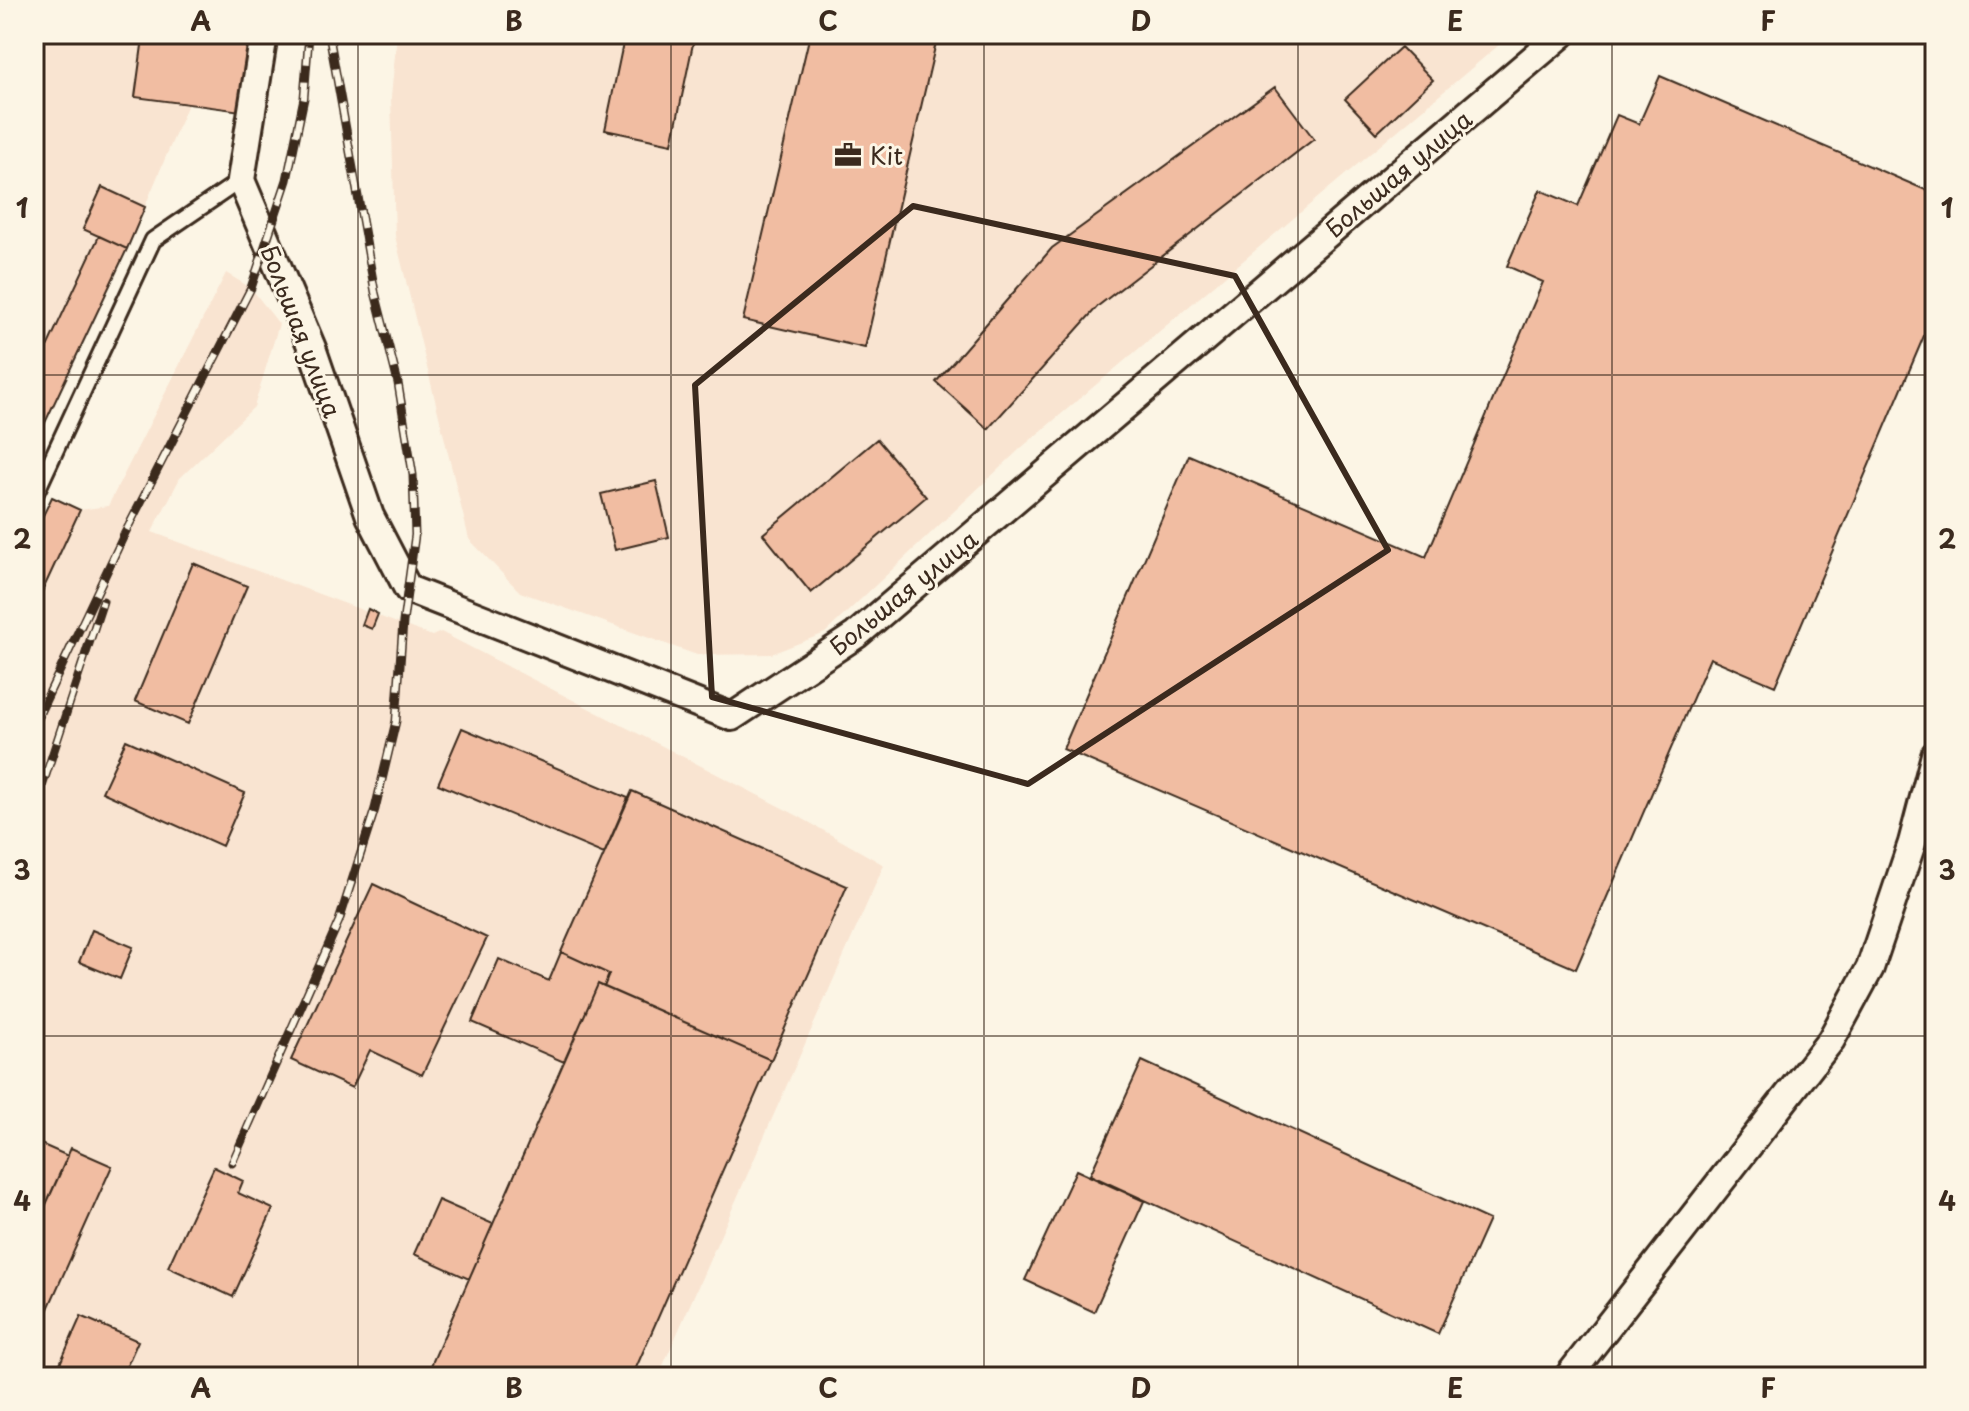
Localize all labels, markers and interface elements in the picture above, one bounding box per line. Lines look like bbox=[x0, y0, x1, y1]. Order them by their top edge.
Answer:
text: A bbox=[191, 1, 211, 40]
text: B bbox=[505, 1, 523, 40]
text: C bbox=[818, 1, 838, 40]
text: D bbox=[1131, 1, 1151, 40]
text: E bbox=[1447, 1, 1463, 40]
text: F bbox=[1760, 1, 1776, 40]
street label: Большая улица bbox=[1317, 101, 1479, 245]
place label: Kit bbox=[870, 137, 903, 173]
office icon: Kit bbox=[833, 140, 863, 170]
text: 1 bbox=[16, 188, 28, 227]
text: 1 bbox=[1941, 188, 1953, 227]
street label: Большая улица bbox=[253, 240, 351, 422]
text: 2 bbox=[13, 519, 31, 558]
text: 2 bbox=[1938, 519, 1956, 558]
street label: Большая улица bbox=[821, 521, 985, 663]
text: 3 bbox=[13, 850, 31, 889]
text: 3 bbox=[1938, 850, 1956, 889]
text: 4 bbox=[13, 1181, 31, 1220]
text: 4 bbox=[1938, 1181, 1956, 1220]
text: A bbox=[191, 1368, 211, 1407]
text: B bbox=[505, 1368, 523, 1407]
text: C bbox=[818, 1368, 838, 1407]
text: D bbox=[1131, 1368, 1151, 1407]
text: E bbox=[1447, 1368, 1463, 1407]
text: F bbox=[1760, 1368, 1776, 1407]

